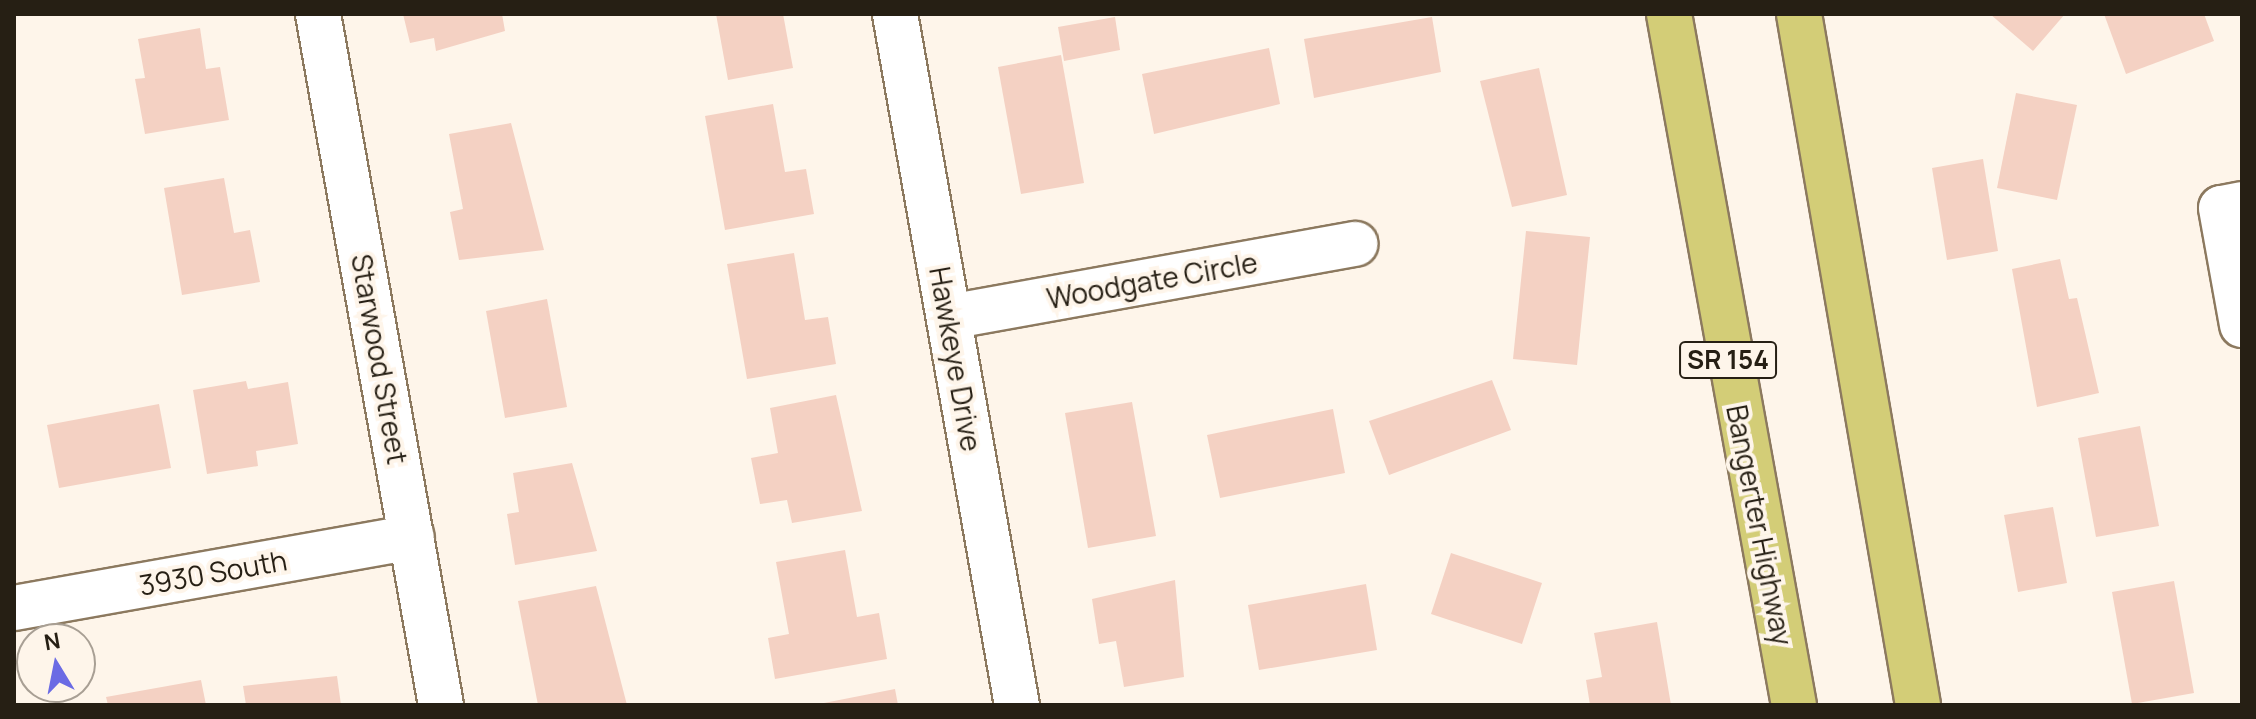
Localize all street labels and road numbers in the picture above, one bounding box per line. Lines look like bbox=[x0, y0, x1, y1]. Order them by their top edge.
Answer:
street label: Woodgate Circle bbox=[1044, 245, 1260, 315]
street label: Starwood Street bbox=[345, 251, 415, 467]
street label: Hawkeye Drive bbox=[923, 264, 989, 454]
road number: SR 154 bbox=[1678, 338, 1778, 382]
street label: Bangerter Highway bbox=[1720, 402, 1800, 648]
street label: 3930 South bbox=[137, 542, 289, 602]

